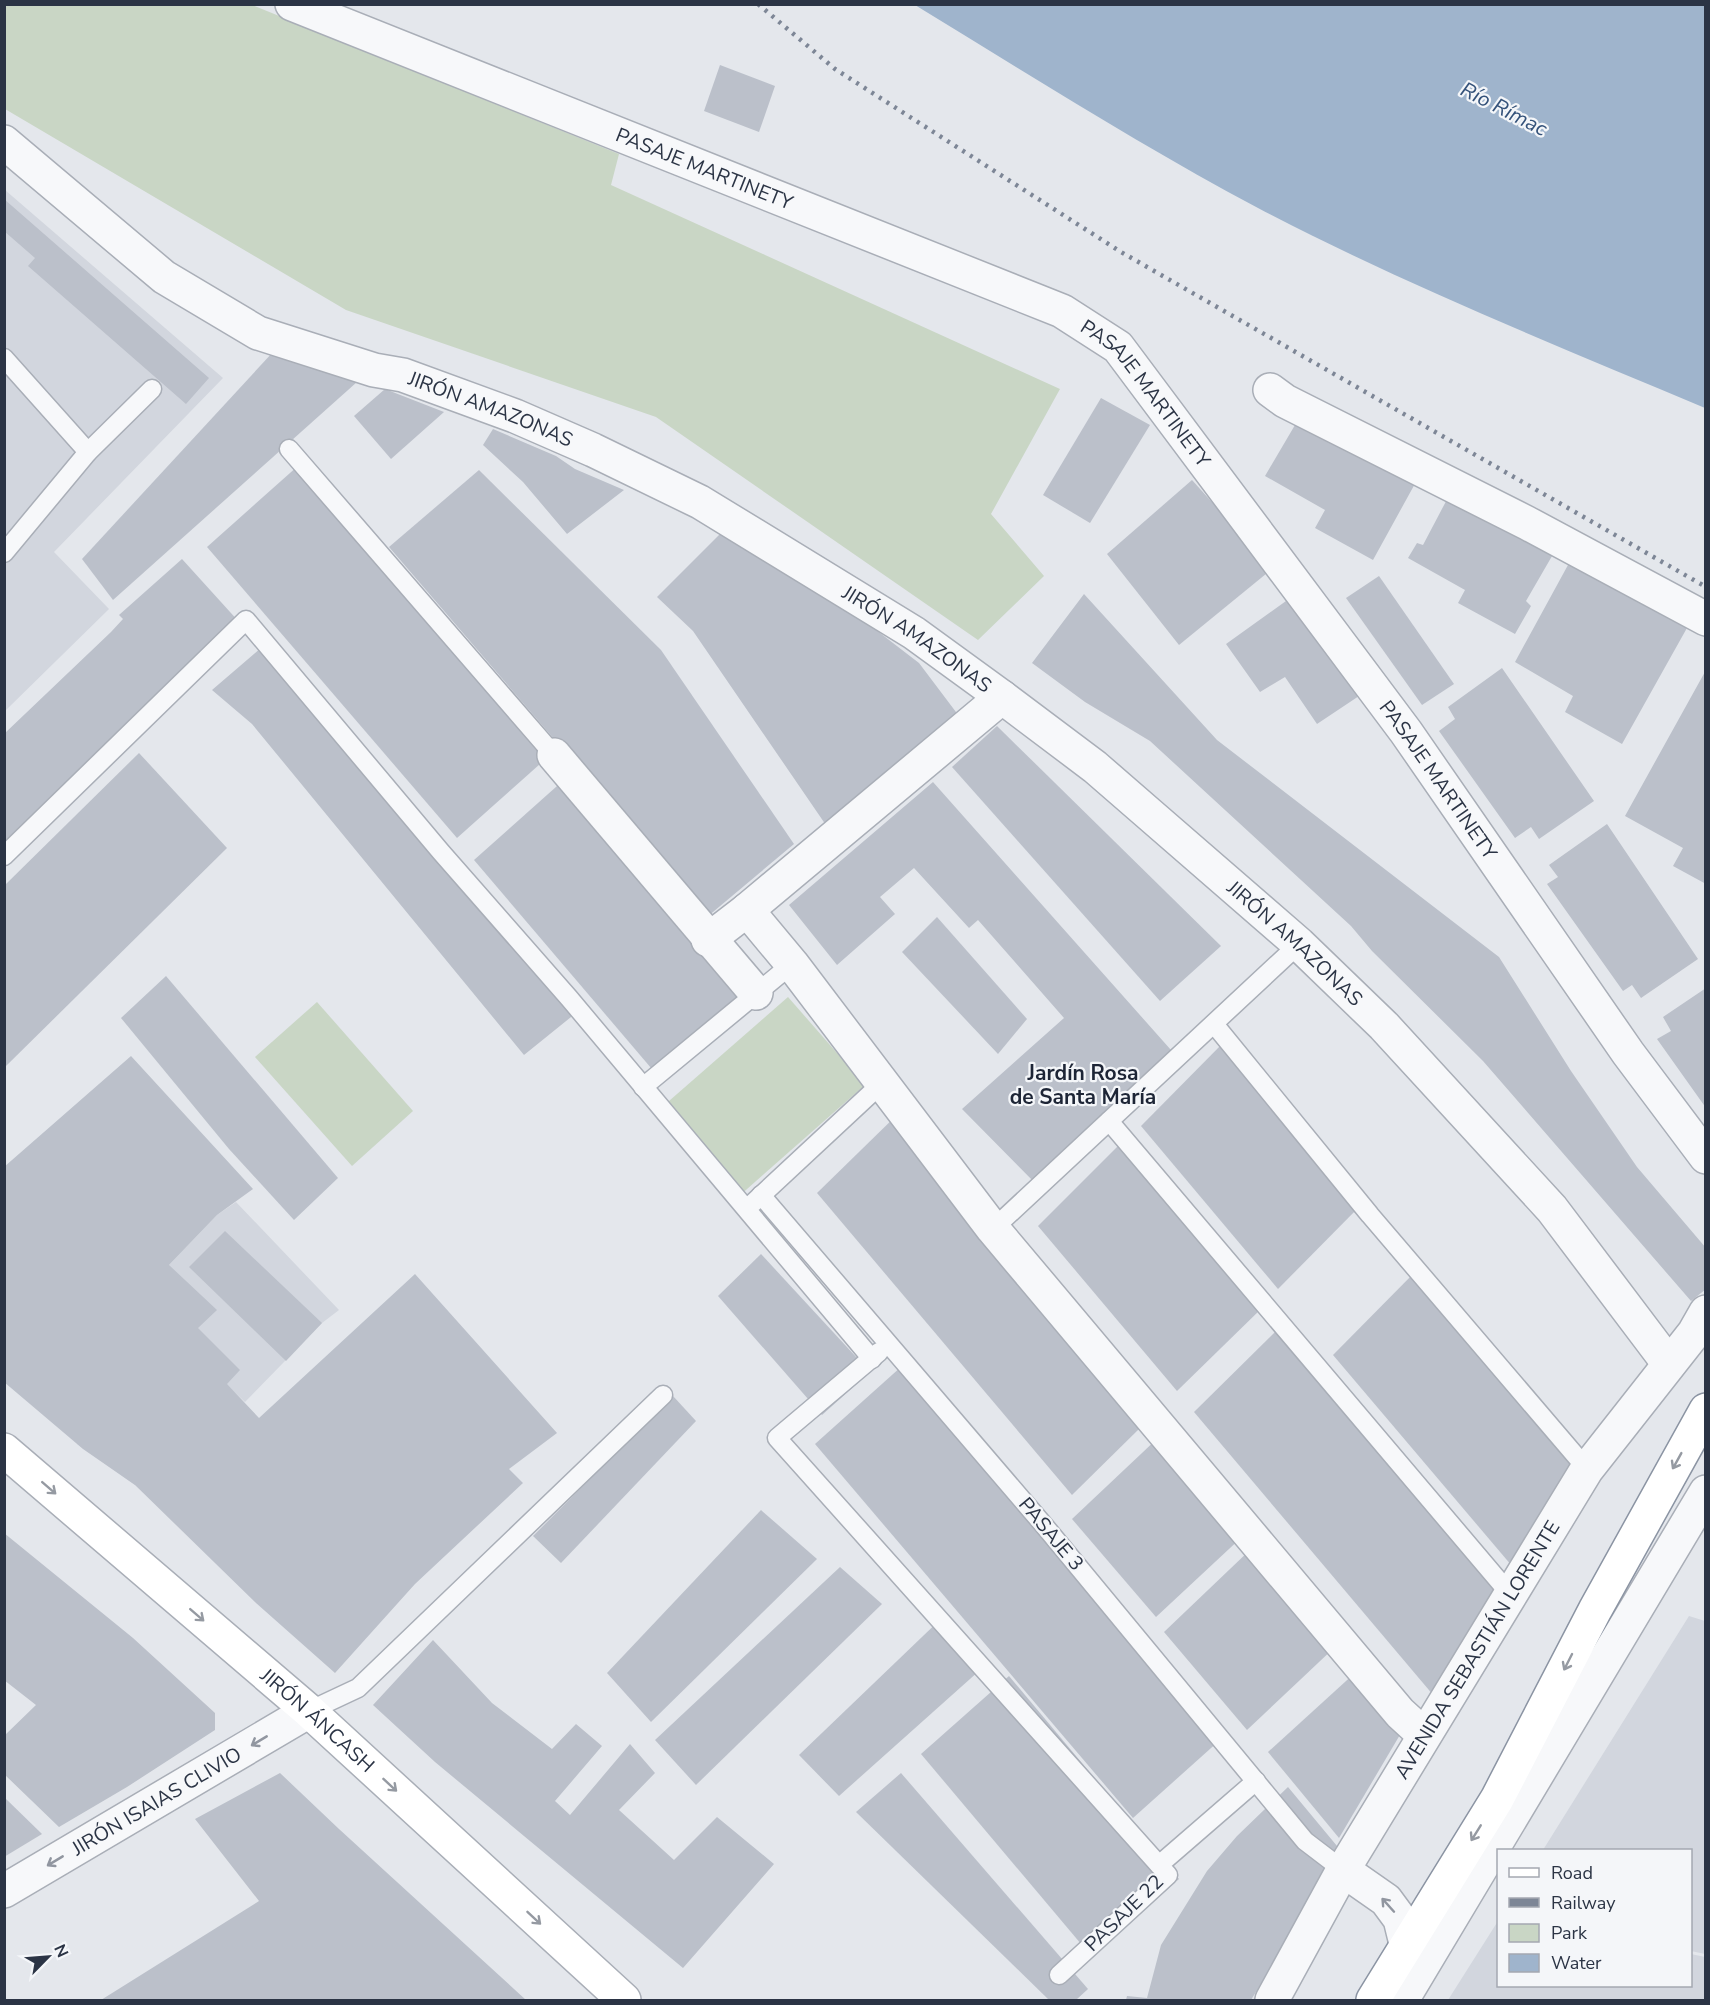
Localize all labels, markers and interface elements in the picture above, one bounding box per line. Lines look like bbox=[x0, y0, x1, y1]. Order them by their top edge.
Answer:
water label: Río Rímac bbox=[1456, 75, 1552, 143]
street label: PASAJE MARTINETY bbox=[612, 121, 798, 216]
street label: PASAJE MARTINETY bbox=[1076, 313, 1217, 473]
street label: JIRÓN AMAZONAS bbox=[404, 364, 577, 453]
street label: JIRÓN AMAZONAS bbox=[837, 578, 997, 699]
street label: PASAJE MARTINETY bbox=[1373, 695, 1504, 866]
street label: JIRÓN AMAZONAS bbox=[1221, 874, 1369, 1012]
district label: Jardín Rosa de Santa María bbox=[1010, 1059, 1156, 1111]
one-way arrow bbox=[1671, 1452, 1683, 1469]
one-way arrow bbox=[41, 1481, 56, 1495]
street label: PASAJE 3 bbox=[1012, 1492, 1090, 1576]
street label: AVENIDA SEBASTIÁN LORENTE bbox=[1388, 1515, 1566, 1784]
one-way arrow bbox=[189, 1608, 204, 1622]
one-way arrow bbox=[1562, 1652, 1574, 1670]
street label: JIRÓN ÁNCASH bbox=[254, 1661, 381, 1778]
one-way arrow bbox=[251, 1735, 268, 1747]
street label: JIRÓN ISAIAS CLIVIO bbox=[66, 1740, 246, 1862]
one-way arrow bbox=[383, 1778, 398, 1792]
one-way arrow bbox=[1469, 1824, 1481, 1841]
legend bbox=[1497, 1849, 1692, 1987]
one-way arrow bbox=[47, 1856, 64, 1868]
text: Road bbox=[1551, 1861, 1593, 1885]
street label: PASAJE 22 bbox=[1079, 1868, 1169, 1958]
text: Railway bbox=[1551, 1891, 1616, 1915]
one-way arrow bbox=[1382, 1897, 1395, 1913]
one-way arrow bbox=[526, 1910, 541, 1924]
text: Park bbox=[1551, 1921, 1588, 1945]
north arrow bbox=[18, 1927, 78, 1987]
text: N bbox=[48, 1941, 73, 1961]
text: Water bbox=[1551, 1951, 1602, 1975]

